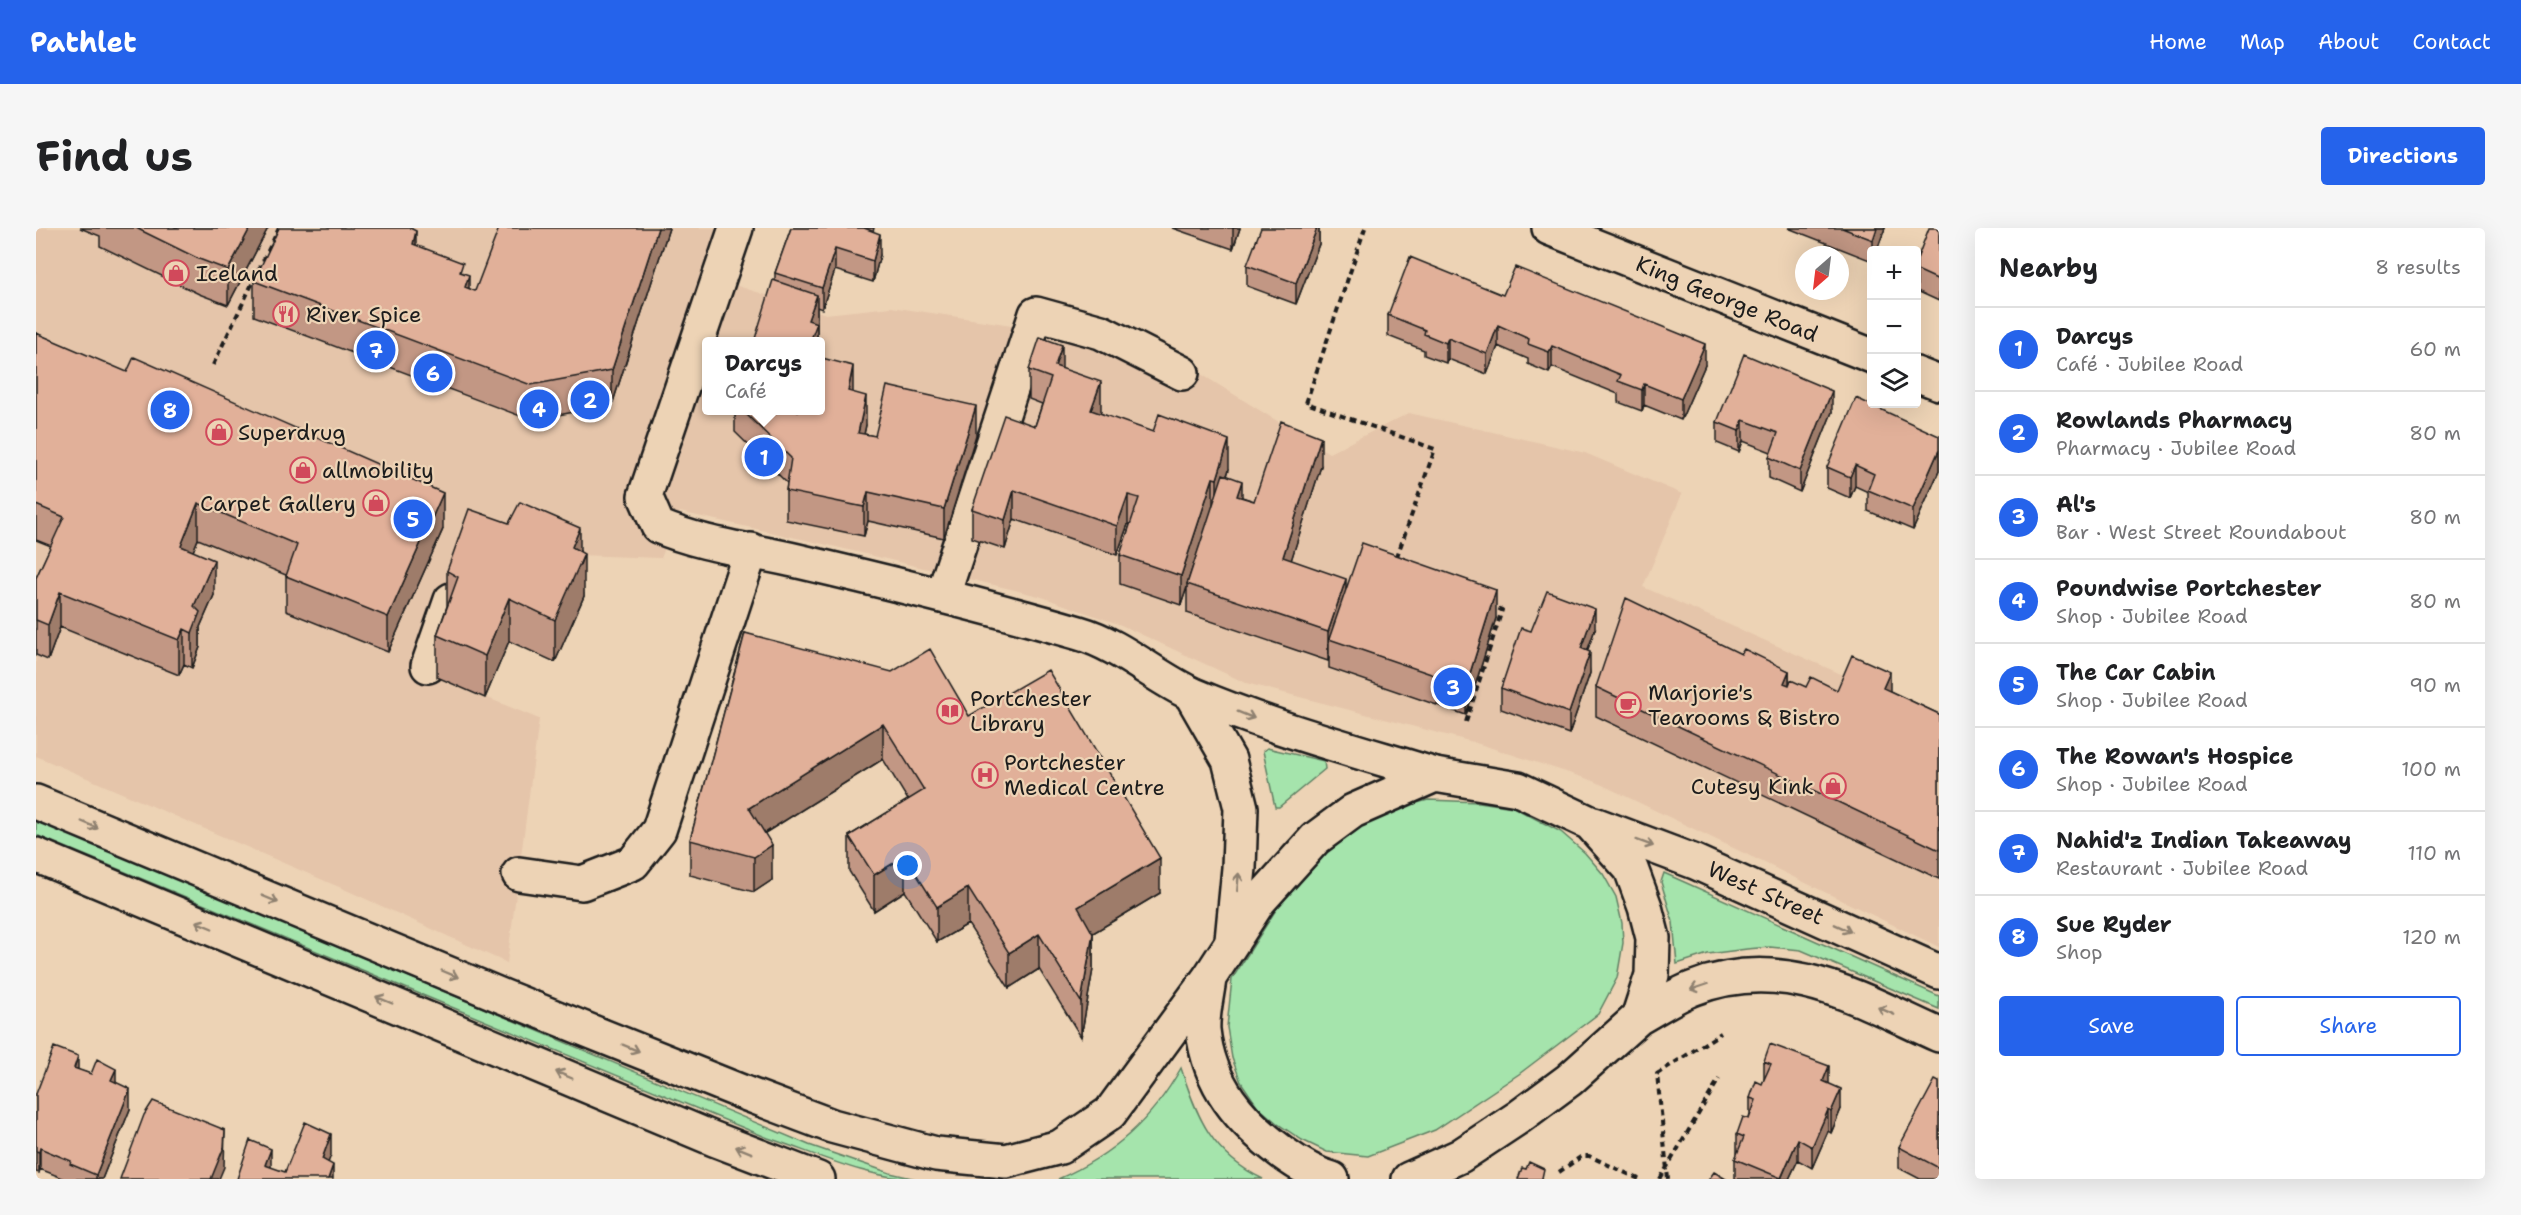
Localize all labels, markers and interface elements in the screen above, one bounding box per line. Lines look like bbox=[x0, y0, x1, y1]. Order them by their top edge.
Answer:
text: Pathlet bbox=[30, 23, 137, 61]
text: Home bbox=[2149, 28, 2207, 56]
text: Map bbox=[2240, 28, 2285, 56]
text: About bbox=[2318, 28, 2379, 56]
text: Contact bbox=[2412, 28, 2491, 56]
button: Directions bbox=[2321, 127, 2485, 185]
text: Find us bbox=[36, 128, 193, 184]
north arrow bbox=[1795, 246, 1849, 300]
map controls bbox=[1867, 246, 1921, 408]
button: + bbox=[1867, 246, 1921, 300]
street label: King George Road bbox=[1632, 249, 1822, 349]
text: Nearby bbox=[1999, 250, 2098, 285]
text: 8 results bbox=[2375, 254, 2461, 280]
shop icon: Iceland bbox=[161, 258, 191, 288]
place label: Iceland bbox=[196, 259, 278, 288]
restaurant icon: River Spice bbox=[271, 299, 301, 329]
place label: River Spice bbox=[306, 300, 422, 329]
button: − bbox=[1867, 300, 1921, 354]
text: Darcys bbox=[2056, 322, 2133, 351]
pin: 7 bbox=[356, 328, 396, 372]
text: 1 bbox=[2014, 336, 2023, 362]
text: 60 m bbox=[2409, 336, 2461, 362]
popup bbox=[702, 337, 825, 415]
text: Darcys bbox=[725, 349, 802, 378]
pin: 6 bbox=[414, 350, 452, 396]
text: Café · Jubilee Road bbox=[2056, 351, 2243, 377]
button: layers bbox=[1867, 354, 1921, 408]
pin: 2 bbox=[570, 378, 610, 423]
text: Café bbox=[725, 378, 767, 404]
pin: 4 bbox=[520, 386, 558, 432]
pin: 8 bbox=[150, 388, 190, 432]
text: Rowlands Pharmacy bbox=[2056, 406, 2293, 435]
shop icon: Superdrug bbox=[204, 417, 234, 447]
place label: Superdrug bbox=[238, 418, 346, 447]
text: 2 bbox=[2012, 420, 2026, 446]
text: 80 m bbox=[2409, 420, 2461, 446]
pin: 1 bbox=[744, 434, 784, 480]
text: Pharmacy · Jubilee Road bbox=[2056, 435, 2296, 461]
shop icon: allmobility bbox=[288, 455, 318, 485]
place label: allmobility bbox=[322, 456, 434, 485]
shop icon: Carpet Gallery bbox=[361, 488, 391, 518]
place label: Carpet Gallery bbox=[200, 489, 356, 518]
text: Al's bbox=[2056, 490, 2096, 519]
pin: 5 bbox=[394, 496, 433, 542]
text: 3 bbox=[2012, 504, 2026, 530]
text: 80 m bbox=[2409, 504, 2461, 530]
text: Bar · West Street Roundabout bbox=[2056, 519, 2347, 545]
text: Poundwise Portchester bbox=[2056, 574, 2321, 603]
text: 4 bbox=[2012, 588, 2026, 614]
text: 80 m bbox=[2409, 588, 2461, 614]
text: Shop · Jubilee Road bbox=[2056, 603, 2248, 629]
text: The Car Cabin bbox=[2056, 658, 2216, 687]
pin: 3 bbox=[1434, 664, 1472, 710]
text: 5 bbox=[2012, 672, 2025, 698]
text: 90 m bbox=[2409, 672, 2461, 698]
place label: Marjorie's Tearooms & Bistro bbox=[1648, 678, 1840, 732]
place label: Portchester Library bbox=[970, 684, 1092, 738]
text: Shop · Jubilee Road bbox=[2056, 687, 2248, 713]
cafe icon: Marjorie's Tearooms & Bistro bbox=[1613, 690, 1643, 720]
library icon: Portchester Library bbox=[935, 696, 965, 726]
one-way arrow bbox=[1236, 711, 1255, 722]
text: The Rowan's Hospice bbox=[2056, 742, 2294, 771]
place label: Portchester Medical Centre bbox=[1004, 748, 1165, 802]
text: 6 bbox=[2012, 756, 2026, 782]
text: 100 m bbox=[2401, 756, 2461, 782]
hospital icon: Portchester Medical Centre bbox=[970, 760, 1000, 790]
shop icon: Cutesy Kink bbox=[1818, 771, 1848, 801]
text: Shop · Jubilee Road bbox=[2056, 771, 2248, 797]
place label: Cutesy Kink bbox=[1691, 772, 1814, 801]
one-way arrow bbox=[80, 820, 99, 831]
text: Nahid'z Indian Takeaway bbox=[2056, 826, 2352, 855]
one-way arrow bbox=[1635, 838, 1654, 849]
text: 7 bbox=[2012, 840, 2026, 866]
text: 110 m bbox=[2407, 840, 2461, 866]
your location bbox=[893, 851, 922, 880]
street label: West Street bbox=[1703, 854, 1829, 932]
text: Restaurant · Jubilee Road bbox=[2056, 855, 2308, 881]
one-way arrow bbox=[1233, 873, 1244, 893]
one-way arrow bbox=[260, 894, 279, 905]
text: Sue Ryder bbox=[2056, 910, 2172, 939]
one-way arrow bbox=[195, 919, 213, 930]
one-way arrow bbox=[1834, 923, 1852, 934]
text: 8 bbox=[2012, 924, 2026, 950]
text: 120 m bbox=[2402, 924, 2461, 950]
text: Shop bbox=[2056, 939, 2103, 965]
one-way arrow bbox=[440, 969, 459, 980]
one-way arrow bbox=[1690, 983, 1709, 994]
one-way arrow bbox=[375, 994, 393, 1005]
button: Save bbox=[1999, 996, 2224, 1056]
button: Share bbox=[2236, 996, 2461, 1056]
one-way arrow bbox=[1877, 1004, 1895, 1016]
one-way arrow bbox=[621, 1043, 640, 1054]
one-way arrow bbox=[555, 1069, 573, 1080]
one-way arrow bbox=[735, 1144, 753, 1155]

